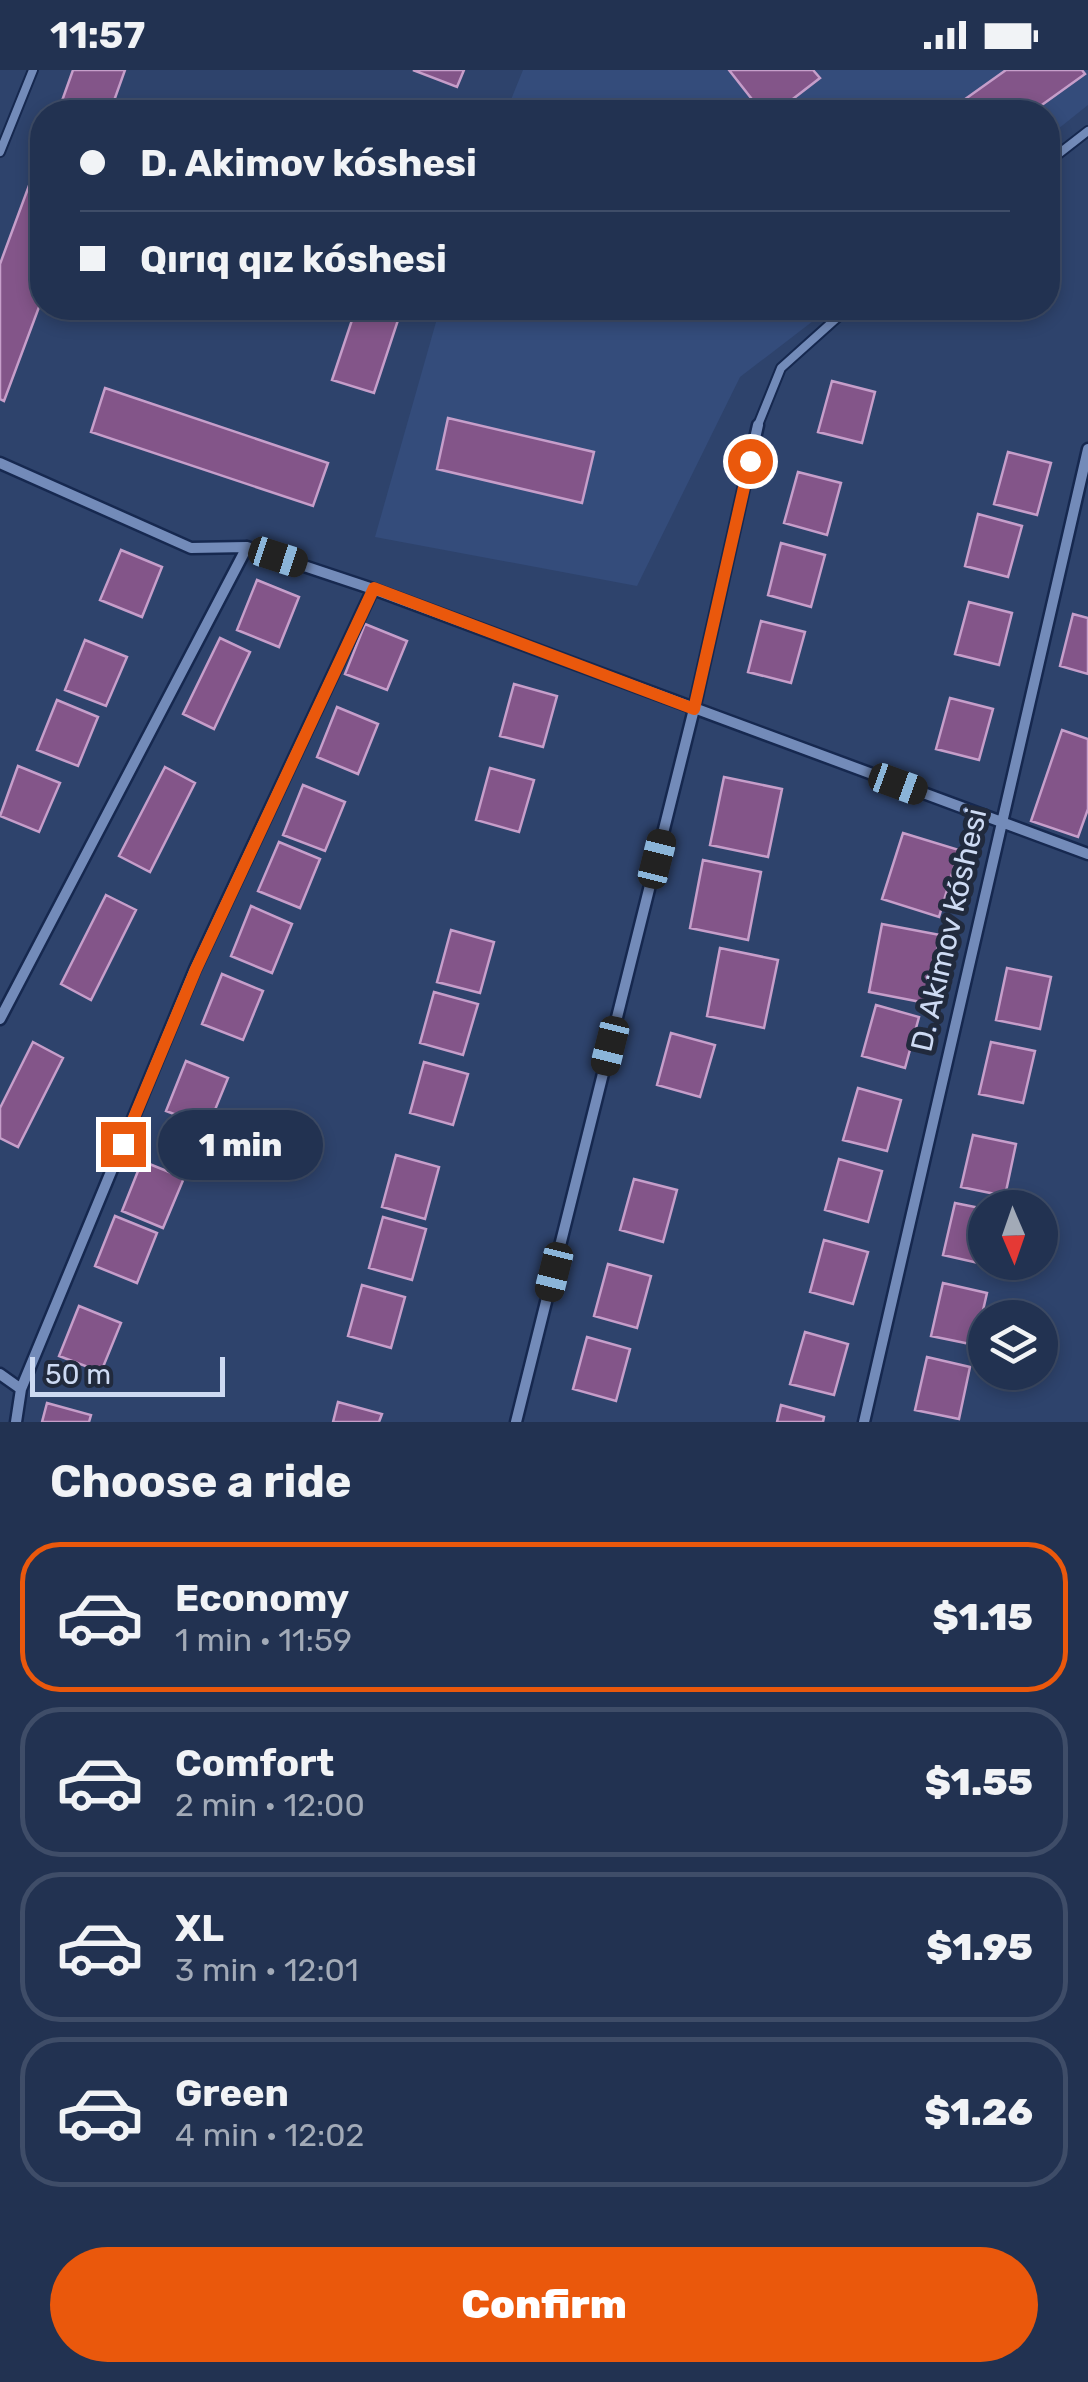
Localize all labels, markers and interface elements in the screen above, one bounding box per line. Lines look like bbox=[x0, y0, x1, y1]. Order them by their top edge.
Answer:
text: 11:57 bbox=[50, 12, 145, 58]
text: D. Akimov kóshesi bbox=[140, 140, 477, 186]
text: Qırıq qız kóshesi bbox=[140, 236, 447, 282]
route start bbox=[728, 439, 773, 484]
car bbox=[245, 533, 311, 581]
car bbox=[865, 760, 931, 808]
street label: D. Akimov kóshesi bbox=[904, 805, 994, 1055]
car bbox=[635, 826, 679, 892]
car bbox=[588, 1013, 632, 1079]
callout: 1 min bbox=[158, 1109, 323, 1179]
route end bbox=[101, 1122, 146, 1167]
text: 1 min bbox=[199, 1126, 282, 1164]
north arrow bbox=[968, 1190, 1058, 1280]
map controls bbox=[968, 1190, 1058, 1390]
car bbox=[532, 1239, 576, 1305]
button: layers bbox=[968, 1300, 1058, 1390]
scale bar bbox=[30, 1352, 225, 1396]
text: 50 m bbox=[45, 1358, 111, 1391]
text: Choose a ride bbox=[50, 1455, 352, 1508]
icon: car bbox=[55, 1572, 145, 1662]
text: Economy bbox=[175, 1575, 349, 1621]
text: $1.15 bbox=[932, 1594, 1033, 1640]
text: 1 min · 11:59 bbox=[175, 1621, 352, 1659]
icon: car bbox=[55, 1737, 145, 1827]
text: Comfort bbox=[175, 1740, 334, 1786]
text: $1.55 bbox=[925, 1759, 1033, 1805]
text: 2 min · 12:00 bbox=[175, 1786, 365, 1824]
icon: car bbox=[55, 1902, 145, 1992]
text: XL bbox=[175, 1905, 224, 1951]
text: $1.95 bbox=[926, 1924, 1033, 1970]
text: 3 min · 12:01 bbox=[175, 1951, 359, 1989]
icon: car bbox=[55, 2067, 145, 2157]
text: Green bbox=[175, 2070, 289, 2116]
text: $1.26 bbox=[924, 2089, 1033, 2135]
text: 4 min · 12:02 bbox=[175, 2116, 364, 2154]
button: Confirm bbox=[50, 2247, 1038, 2362]

